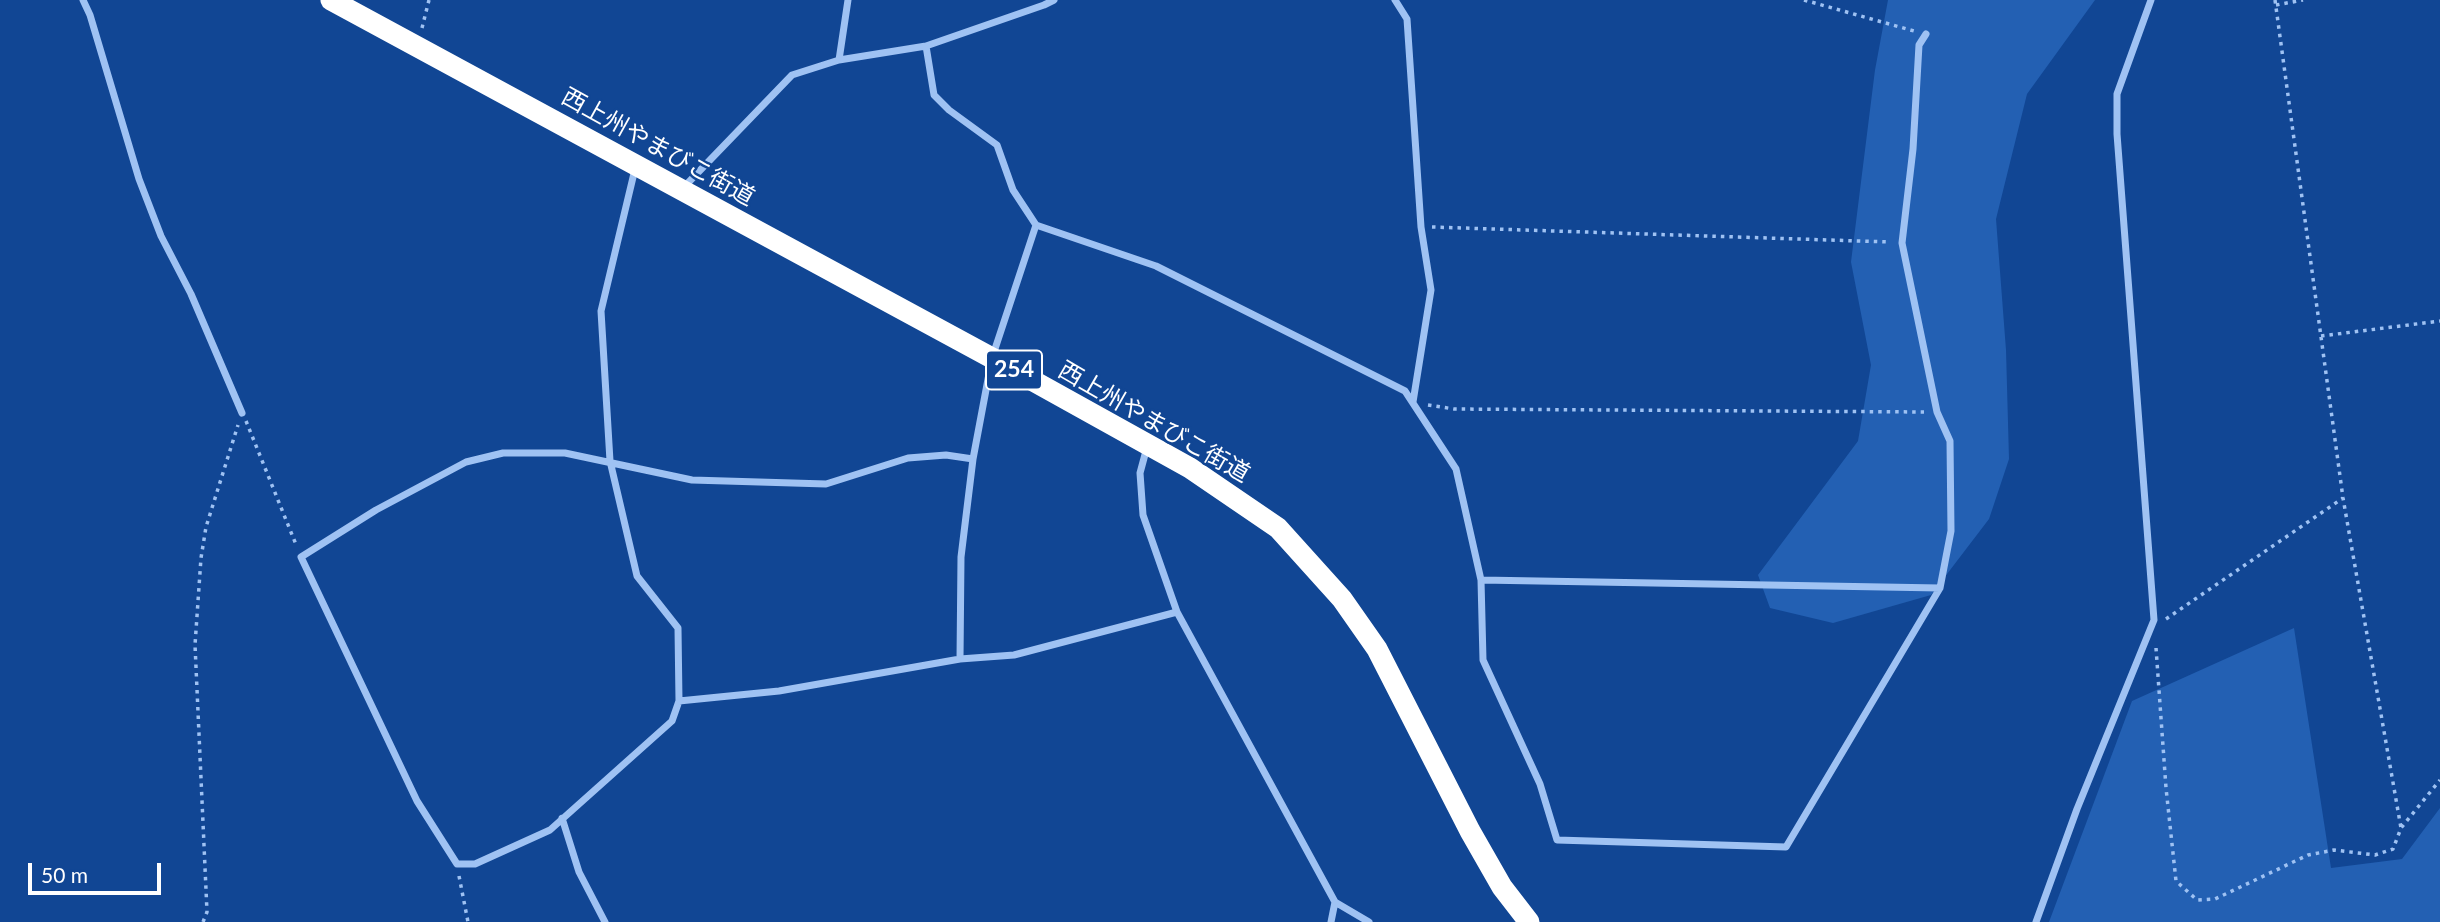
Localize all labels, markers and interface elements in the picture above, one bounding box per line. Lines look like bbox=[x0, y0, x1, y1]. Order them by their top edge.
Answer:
street label: 西上州やまびこ街道 bbox=[557, 82, 759, 212]
road number: 254 bbox=[986, 350, 1042, 390]
street label: 西上州やまびこ街道 bbox=[1053, 356, 1255, 488]
scale bar bbox=[32, 848, 164, 892]
text: 50 m bbox=[41, 862, 88, 887]

